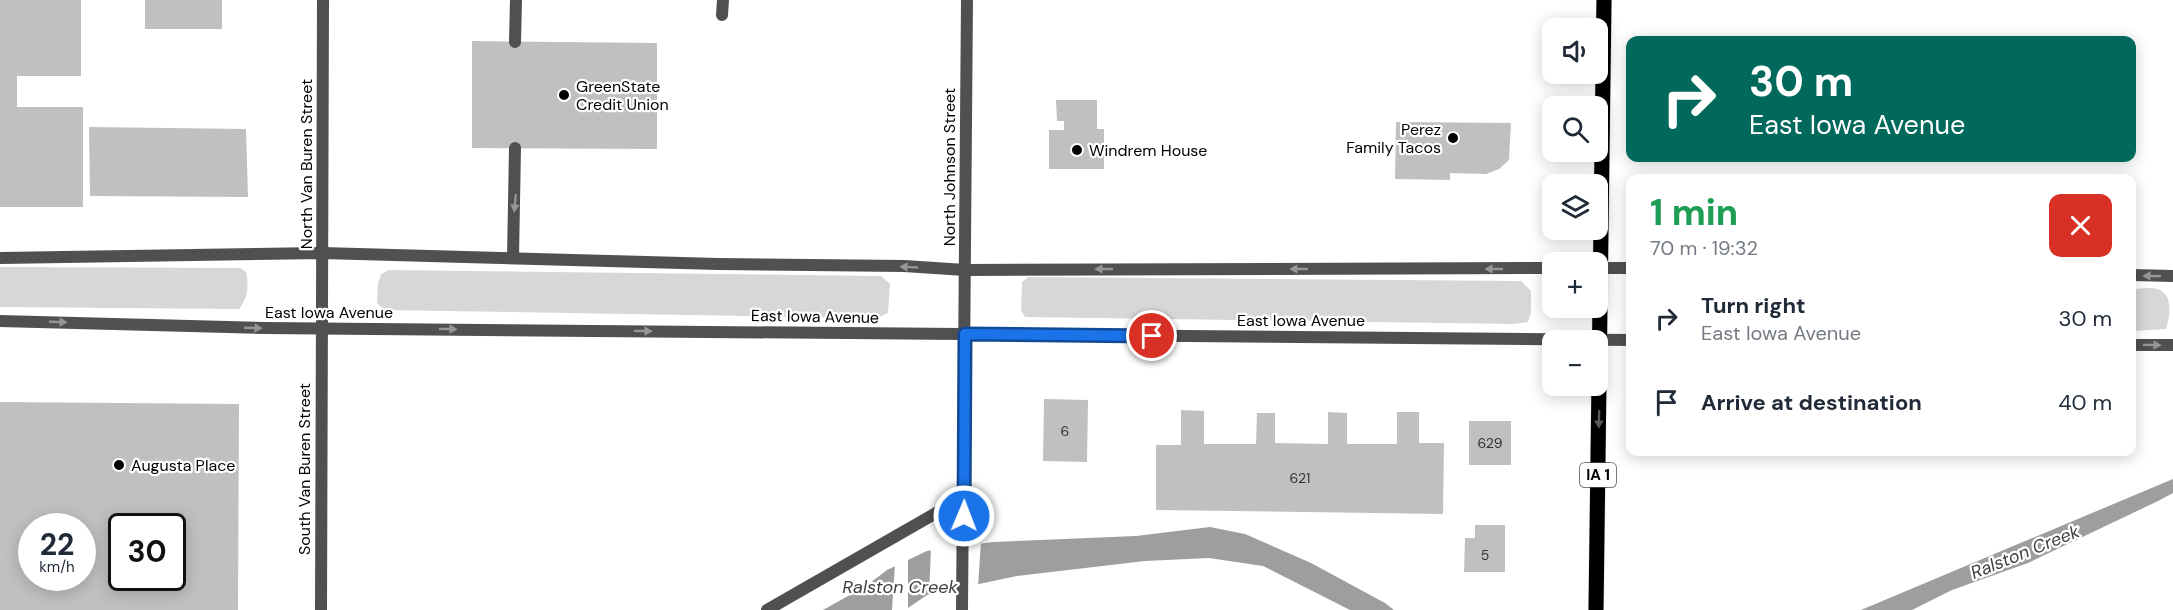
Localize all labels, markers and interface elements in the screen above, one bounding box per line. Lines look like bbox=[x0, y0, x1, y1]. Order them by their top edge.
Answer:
map controls bbox=[1542, 18, 1608, 396]
button: sound bbox=[1542, 18, 1608, 84]
text: 30 m bbox=[1749, 54, 1853, 109]
icon: right bbox=[1650, 60, 1728, 138]
place label: GreenState Credit Union bbox=[576, 76, 669, 115]
street label: North Van Buren Street bbox=[296, 79, 317, 249]
marker: GreenState Credit Union bbox=[557, 88, 571, 102]
street label: North Johnson Street bbox=[939, 88, 960, 246]
button: search bbox=[1542, 96, 1608, 162]
text: East Iowa Avenue bbox=[1749, 107, 1965, 142]
place label: Perez Family Tacos bbox=[1346, 119, 1441, 158]
marker: Perez Family Tacos bbox=[1446, 131, 1460, 145]
place label: Windrem House bbox=[1089, 140, 1207, 161]
marker: Windrem House bbox=[1070, 143, 1084, 157]
button: layers bbox=[1542, 174, 1608, 240]
text: 1 min bbox=[1650, 189, 1738, 236]
one-way arrow bbox=[510, 194, 519, 213]
button: close bbox=[2049, 194, 2112, 257]
text: 70 m · 19:32 bbox=[1650, 235, 1758, 261]
button: + bbox=[1542, 252, 1608, 318]
one-way arrow bbox=[900, 262, 919, 271]
one-way arrow bbox=[1095, 264, 1114, 274]
one-way arrow bbox=[1290, 264, 1309, 274]
one-way arrow bbox=[1485, 264, 1504, 274]
one-way arrow bbox=[2143, 271, 2162, 280]
text: Turn right bbox=[1701, 291, 1806, 320]
street label: East Iowa Avenue bbox=[265, 302, 393, 323]
icon: right bbox=[1650, 302, 1683, 335]
text: 30 m bbox=[2058, 304, 2112, 333]
street label: East Iowa Avenue bbox=[751, 305, 879, 328]
pin bbox=[1126, 310, 1177, 361]
street label: East Iowa Avenue bbox=[1237, 310, 1365, 331]
one-way arrow bbox=[49, 317, 68, 327]
icon: arrive bbox=[1135, 319, 1168, 352]
text: East Iowa Avenue bbox=[1701, 320, 1861, 346]
one-way arrow bbox=[244, 323, 263, 332]
one-way arrow bbox=[439, 324, 458, 334]
one-way arrow bbox=[634, 326, 653, 336]
button: − bbox=[1542, 330, 1608, 396]
one-way arrow bbox=[2143, 340, 2162, 350]
street label: South Van Buren Street bbox=[294, 383, 315, 555]
icon: arrive bbox=[1650, 386, 1683, 419]
text: Arrive at destination bbox=[1701, 388, 1922, 417]
text: 40 m bbox=[2058, 388, 2112, 417]
one-way arrow bbox=[1594, 410, 1604, 429]
house number: 6 bbox=[1061, 422, 1069, 440]
house number: 629 bbox=[1477, 434, 1503, 452]
place label: Augusta Place bbox=[131, 455, 235, 476]
marker: Augusta Place bbox=[112, 458, 126, 472]
road number: IA 1 bbox=[1580, 463, 1616, 487]
house number: 621 bbox=[1290, 469, 1310, 487]
position arrow bbox=[932, 484, 996, 548]
speed limit sign: 30 bbox=[108, 513, 186, 591]
water label: Ralston Creek bbox=[1967, 519, 2084, 585]
text: 22 bbox=[40, 525, 74, 564]
house number: 5 bbox=[1481, 546, 1489, 564]
text: km/h bbox=[39, 557, 75, 577]
water label: Ralston Creek bbox=[842, 575, 958, 599]

